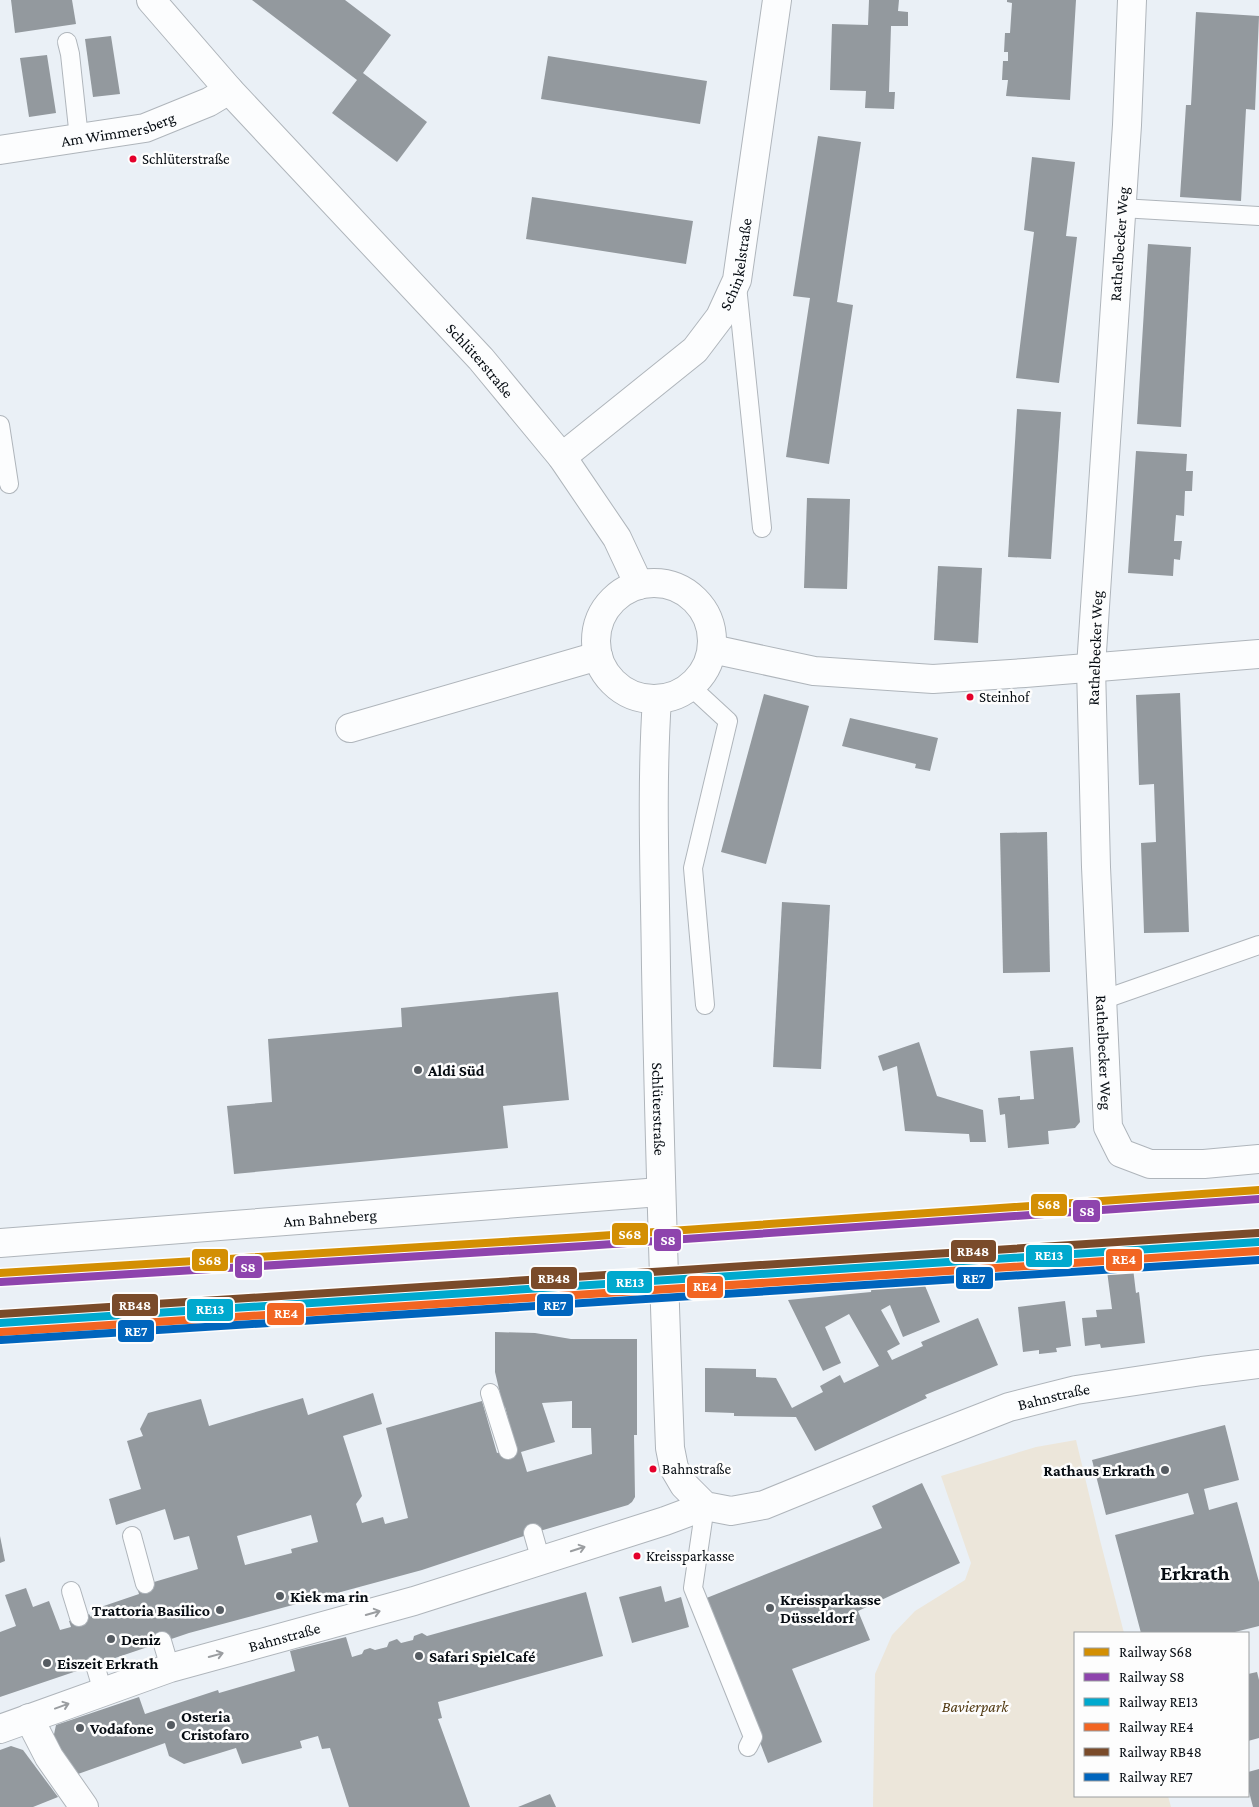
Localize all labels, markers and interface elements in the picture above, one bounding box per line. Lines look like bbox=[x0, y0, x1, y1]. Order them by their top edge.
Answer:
street label: Am Wimmersberg bbox=[60, 108, 178, 149]
place label: Schlüterstraße bbox=[142, 151, 230, 167]
marker: Schlüterstraße bbox=[128, 154, 138, 164]
street label: Rathelbecker Weg bbox=[1107, 186, 1133, 302]
street label: Schinkelstraße bbox=[716, 217, 754, 313]
street label: Schlüterstraße bbox=[443, 319, 518, 401]
street label: Rathelbecker Weg bbox=[1084, 590, 1107, 706]
place label: Steinhof bbox=[979, 689, 1031, 705]
marker: Steinhof bbox=[965, 692, 975, 702]
street label: Rathelbecker Weg bbox=[1093, 995, 1116, 1111]
place label: Aldi Süd bbox=[427, 1062, 485, 1079]
street label: Schlüterstraße bbox=[650, 1062, 669, 1156]
marker: Aldi Süd bbox=[412, 1064, 424, 1076]
line badge: S68 bbox=[1030, 1193, 1068, 1217]
text: S68 bbox=[1038, 1196, 1060, 1212]
line badge: S8 bbox=[1072, 1199, 1101, 1223]
text: S8 bbox=[1079, 1203, 1095, 1219]
street label: Am Bahneberg bbox=[283, 1205, 378, 1230]
line badge: S68 bbox=[611, 1222, 649, 1246]
text: S68 bbox=[619, 1226, 641, 1242]
line badge: S8 bbox=[653, 1228, 682, 1252]
text: S8 bbox=[660, 1232, 676, 1248]
line badge: RB48 bbox=[950, 1239, 997, 1263]
text: RB48 bbox=[957, 1243, 989, 1259]
line badge: RE13 bbox=[1025, 1244, 1073, 1268]
text: RE13 bbox=[1035, 1247, 1063, 1263]
line badge: S68 bbox=[191, 1248, 229, 1272]
line badge: RE4 bbox=[1105, 1248, 1143, 1272]
text: RE4 bbox=[1112, 1251, 1136, 1267]
text: S68 bbox=[199, 1252, 221, 1268]
line badge: S8 bbox=[234, 1255, 263, 1279]
text: S8 bbox=[240, 1259, 256, 1275]
line badge: RB48 bbox=[530, 1266, 578, 1290]
line badge: RE7 bbox=[955, 1266, 994, 1290]
text: RB48 bbox=[538, 1270, 570, 1286]
line badge: RE13 bbox=[606, 1270, 653, 1294]
text: RE7 bbox=[962, 1270, 986, 1286]
text: RE13 bbox=[616, 1274, 644, 1290]
line badge: RE4 bbox=[686, 1275, 724, 1299]
text: RE4 bbox=[693, 1278, 717, 1294]
line badge: RB48 bbox=[111, 1293, 159, 1317]
line badge: RE7 bbox=[536, 1293, 574, 1317]
text: RB48 bbox=[119, 1297, 151, 1313]
text: RE7 bbox=[543, 1297, 567, 1313]
line badge: RE13 bbox=[186, 1298, 234, 1322]
text: RE13 bbox=[196, 1301, 224, 1317]
line badge: RE4 bbox=[266, 1302, 305, 1326]
text: RE4 bbox=[274, 1305, 298, 1321]
line badge: RE7 bbox=[117, 1319, 155, 1343]
text: RE7 bbox=[124, 1323, 148, 1339]
street label: Bahnstraße bbox=[1016, 1380, 1091, 1413]
place label: Bahnstraße bbox=[662, 1461, 731, 1477]
place label: Rathaus Erkrath bbox=[1043, 1462, 1155, 1479]
marker: Bahnstraße bbox=[648, 1464, 658, 1474]
marker: Rathaus Erkrath bbox=[1159, 1464, 1171, 1476]
one-way arrow bbox=[570, 1544, 586, 1553]
place label: Kreissparkasse bbox=[646, 1548, 735, 1565]
marker: Kreissparkasse bbox=[632, 1551, 642, 1561]
district label: Erkrath bbox=[1160, 1561, 1230, 1585]
place label: Kiek ma rin bbox=[290, 1588, 369, 1605]
marker: Kiek ma rin bbox=[274, 1590, 286, 1602]
place label: Kreissparkasse Düsseldorf bbox=[780, 1591, 882, 1626]
place label: Trattoria Basilico bbox=[92, 1602, 210, 1619]
marker: Kreissparkasse Düsseldorf bbox=[764, 1602, 776, 1614]
marker: Trattoria Basilico bbox=[214, 1604, 226, 1616]
one-way arrow bbox=[365, 1607, 381, 1617]
street label: Bahnstraße bbox=[246, 1619, 322, 1655]
place label: Deniz bbox=[121, 1631, 161, 1648]
legend bbox=[1074, 1632, 1249, 1797]
marker: Deniz bbox=[105, 1633, 117, 1645]
text: Railway S68 bbox=[1119, 1644, 1192, 1661]
place label: Safari SpielCafé bbox=[429, 1648, 536, 1665]
one-way arrow bbox=[208, 1650, 224, 1660]
marker: Safari SpielCafé bbox=[413, 1650, 425, 1662]
place label: Eiszeit Erkrath bbox=[57, 1655, 158, 1672]
marker: Eiszeit Erkrath bbox=[41, 1657, 53, 1669]
text: Railway S8 bbox=[1119, 1669, 1185, 1686]
text: Railway RE13 bbox=[1119, 1694, 1198, 1711]
park label: Bavierpark bbox=[942, 1698, 1009, 1716]
one-way arrow bbox=[54, 1701, 69, 1710]
place label: Osteria Cristofaro bbox=[181, 1708, 249, 1743]
marker: Osteria Cristofaro bbox=[165, 1719, 177, 1731]
text: Railway RE4 bbox=[1119, 1719, 1194, 1736]
place label: Vodafone bbox=[89, 1720, 154, 1737]
marker: Vodafone bbox=[74, 1722, 86, 1734]
text: Railway RB48 bbox=[1119, 1744, 1202, 1761]
text: Railway RE7 bbox=[1119, 1769, 1193, 1786]

